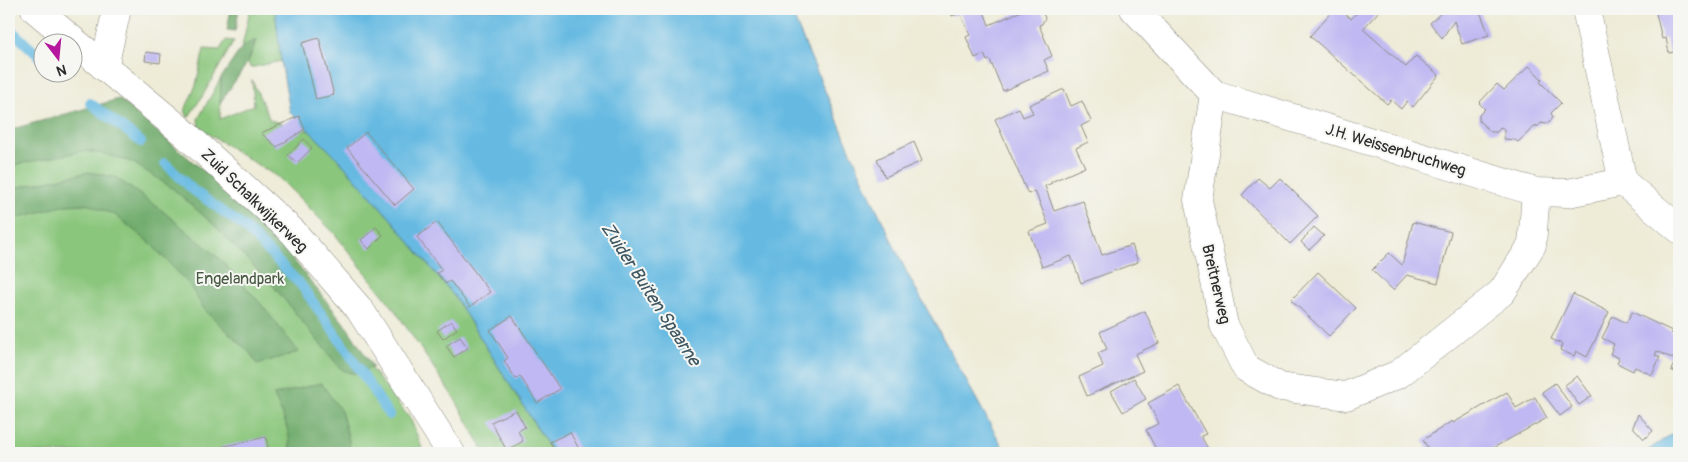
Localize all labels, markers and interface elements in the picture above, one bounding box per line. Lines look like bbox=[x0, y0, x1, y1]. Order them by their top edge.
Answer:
north arrow bbox=[32, 32, 82, 82]
text: N bbox=[55, 61, 68, 79]
street label: J.H. Weissenbruchweg bbox=[1323, 119, 1468, 181]
street label: Zuid Schalkwijkerweg bbox=[197, 145, 312, 257]
water label: Zuider Buiten Spaarne bbox=[596, 218, 707, 372]
street label: Breitnerweg bbox=[1197, 242, 1235, 326]
park label: Engelandpark bbox=[196, 269, 285, 289]

